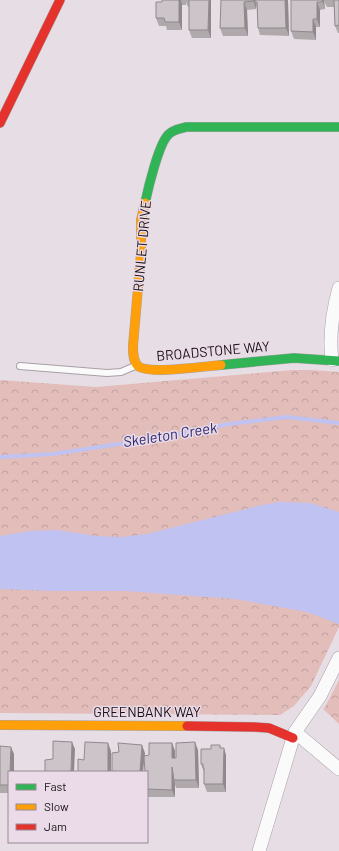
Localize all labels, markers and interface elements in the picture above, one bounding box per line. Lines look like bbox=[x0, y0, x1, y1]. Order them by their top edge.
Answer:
street label: RUNLET DRIVE bbox=[129, 200, 154, 292]
street label: BROADSTONE WAY bbox=[155, 337, 271, 364]
water label: Skeleton Creek bbox=[122, 418, 219, 450]
street label: GREENBANK WAY bbox=[93, 703, 201, 720]
legend bbox=[8, 771, 148, 843]
text: Fast bbox=[44, 779, 67, 793]
text: Slow bbox=[44, 799, 69, 813]
text: Jam bbox=[44, 819, 67, 833]

